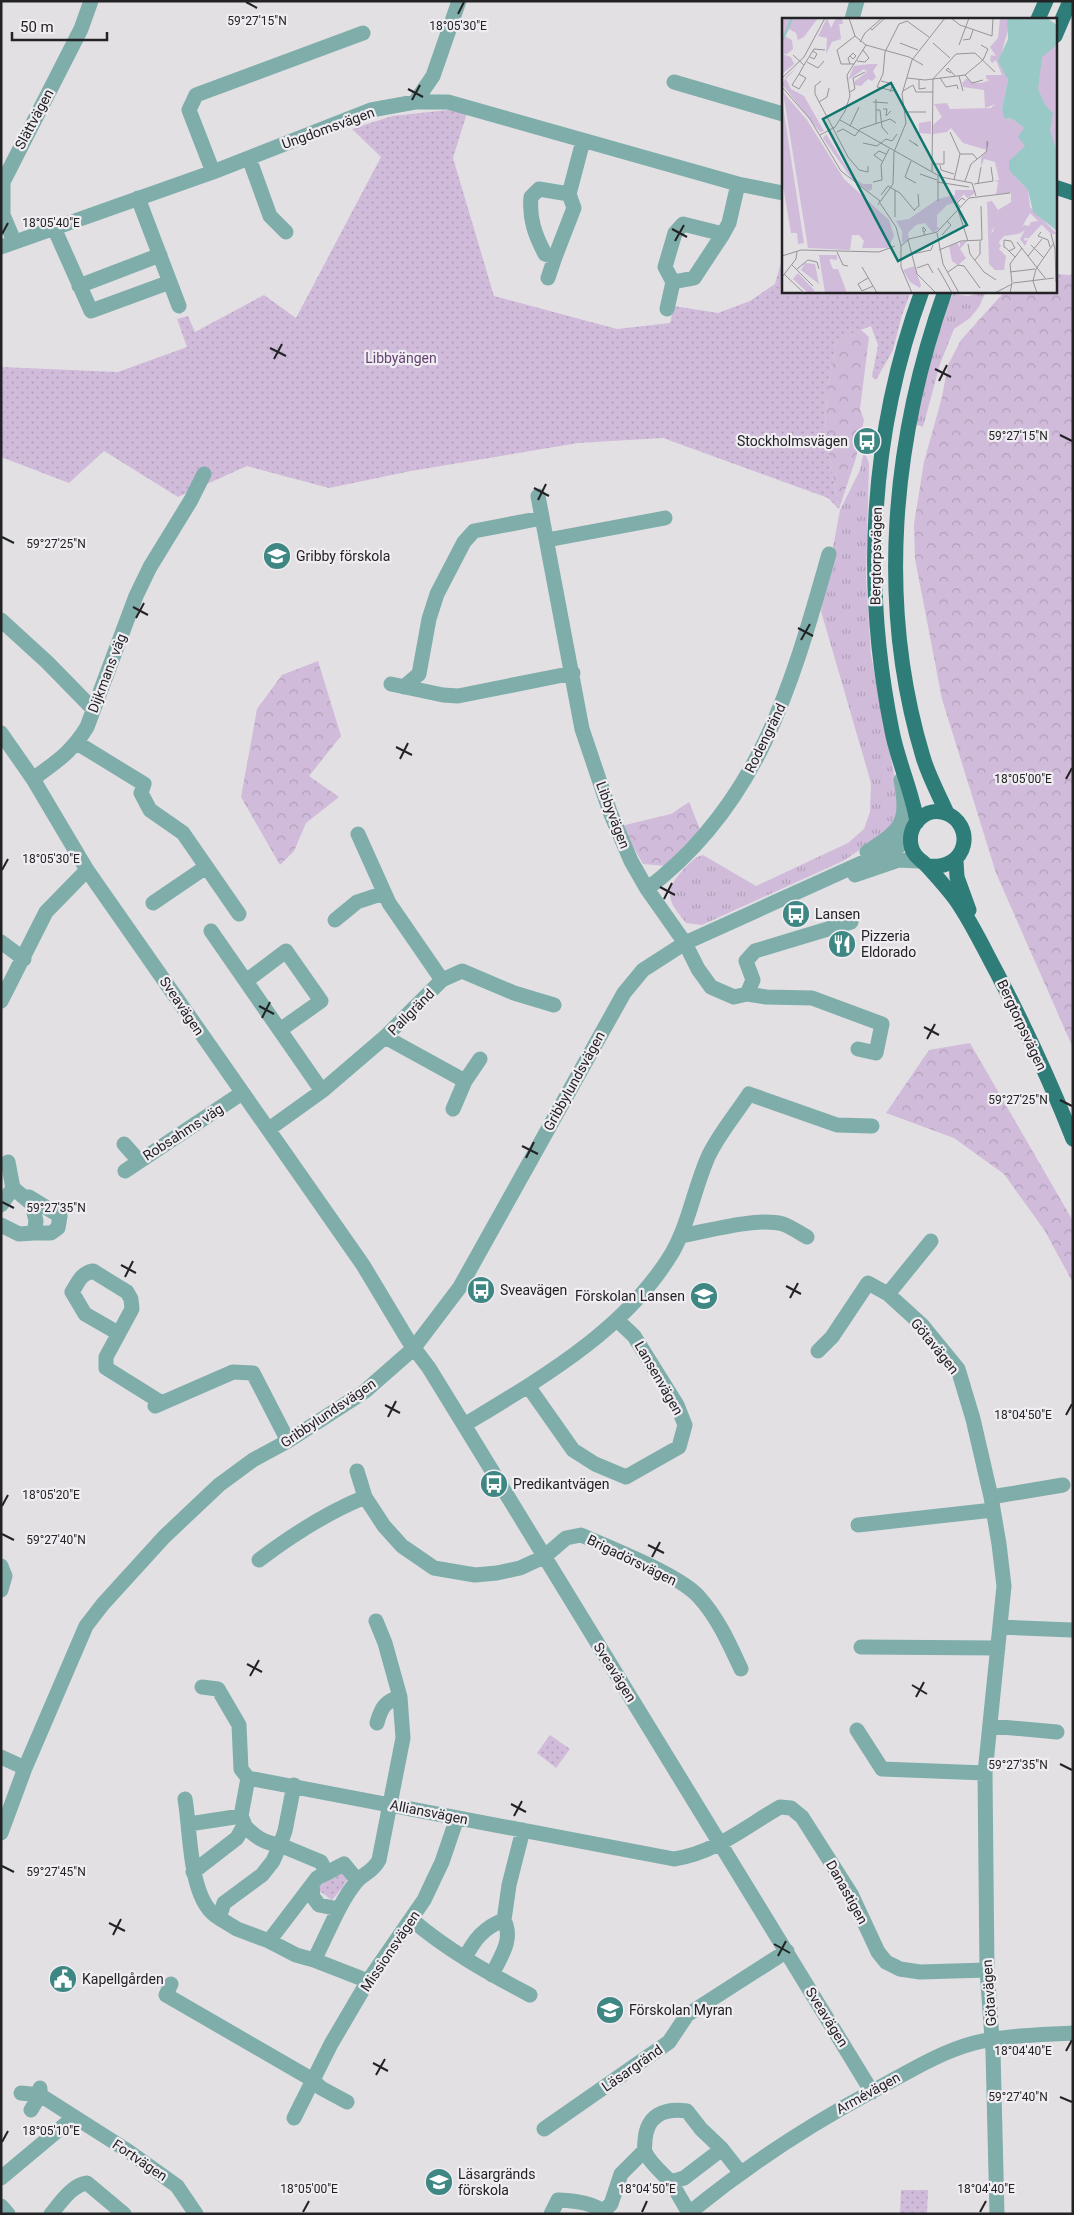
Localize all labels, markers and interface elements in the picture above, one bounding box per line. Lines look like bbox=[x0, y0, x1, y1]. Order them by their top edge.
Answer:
scale bar bbox=[12, 10, 108, 42]
text: 59°27'15"N bbox=[227, 14, 287, 28]
text: 50 m bbox=[20, 18, 54, 36]
inset map bbox=[782, 18, 1056, 292]
text: 18°05'30"E bbox=[429, 19, 487, 33]
street label: Slättvägen bbox=[11, 86, 57, 152]
street label: Ungdomsvägen bbox=[280, 104, 376, 152]
text: 18°05'40"E bbox=[22, 216, 80, 230]
park label: Libbyängen bbox=[365, 350, 437, 366]
bus stop icon: Stockholmsvägen bbox=[852, 426, 882, 456]
text: 59°27'15"N bbox=[988, 429, 1048, 443]
place label: Stockholmsvägen bbox=[737, 433, 848, 449]
street label: Bergtorpsvägen bbox=[867, 507, 885, 605]
text: 59°27'25"N bbox=[26, 537, 86, 551]
school or university icon: Gribby förskola bbox=[262, 541, 292, 571]
place label: Gribby förskola bbox=[296, 548, 390, 564]
street label: Dijkmans väg bbox=[85, 631, 129, 715]
street label: Rodengränd bbox=[741, 701, 789, 775]
text: 18°05'00"E bbox=[994, 772, 1052, 786]
street label: Libbyvägen bbox=[593, 779, 633, 851]
text: 18°05'30"E bbox=[22, 852, 80, 866]
bus stop icon: Lansen bbox=[781, 899, 811, 929]
place label: Lansen bbox=[815, 906, 860, 922]
place label: Pizzeria Eldorado bbox=[861, 928, 916, 960]
restaurant icon: Pizzeria Eldorado bbox=[827, 929, 857, 959]
street label: Sveavägen bbox=[157, 974, 207, 1038]
street label: Bergtorpsvägen bbox=[994, 977, 1050, 1073]
street label: Pallgränd bbox=[385, 986, 437, 1038]
street label: Gribbylundsvägen bbox=[540, 1028, 608, 1134]
text: 59°27'25"N bbox=[988, 1093, 1048, 1107]
street label: Robsahms väg bbox=[140, 1100, 226, 1164]
text: 59°27'35"N bbox=[26, 1201, 86, 1215]
bus stop icon: Sveavägen bbox=[466, 1275, 496, 1305]
school or university icon: Förskolan Lansen bbox=[689, 1281, 719, 1311]
place label: Sveavägen bbox=[500, 1282, 567, 1298]
place label: Förskolan Lansen bbox=[575, 1288, 685, 1304]
street label: Götavägen bbox=[908, 1315, 962, 1377]
street label: Lansenvägen bbox=[631, 1338, 687, 1418]
street label: Gribbylundsvägen bbox=[277, 1375, 379, 1451]
text: 18°04'50"E bbox=[994, 1408, 1052, 1422]
bus stop icon: Predikantvägen bbox=[479, 1469, 509, 1499]
place label: Predikantvägen bbox=[513, 1476, 610, 1492]
text: 18°05'20"E bbox=[22, 1488, 80, 1502]
street label: Brigadörsvägen bbox=[585, 1531, 679, 1589]
text: 59°27'40"N bbox=[26, 1533, 86, 1547]
street label: Sveavägen bbox=[590, 1639, 640, 1705]
text: 59°27'35"N bbox=[988, 1758, 1048, 1772]
street label: Alliansvägen bbox=[389, 1797, 469, 1827]
street label: Danastigen bbox=[823, 1857, 871, 1927]
text: 59°27'45"N bbox=[26, 1865, 86, 1879]
street label: Missionsvägen bbox=[357, 1908, 423, 1994]
street label: Götavägen bbox=[979, 1959, 999, 2027]
public building icon: Kapellgården bbox=[48, 1964, 78, 1994]
place label: Kapellgården bbox=[82, 1971, 164, 1987]
street label: Sveavägen bbox=[802, 1984, 852, 2050]
school or university icon: Förskolan Myran bbox=[595, 1995, 625, 2025]
place label: Förskolan Myran bbox=[629, 2002, 733, 2018]
street label: Läsargränd bbox=[599, 2041, 665, 2095]
text: 18°04'40"E bbox=[994, 2044, 1052, 2058]
street label: Armévägen bbox=[833, 2069, 903, 2117]
text: 59°27'40"N bbox=[988, 2090, 1048, 2104]
text: 18°05'10"E bbox=[22, 2124, 80, 2138]
street label: Fortvägen bbox=[110, 2136, 170, 2184]
place label: Läsargränds förskola bbox=[458, 2166, 535, 2198]
school or university icon: Läsargränds förskola bbox=[424, 2167, 454, 2197]
text: 18°05'00"E bbox=[280, 2182, 338, 2196]
text: 18°04'50"E bbox=[618, 2182, 676, 2196]
text: 18°04'40"E bbox=[957, 2182, 1015, 2196]

